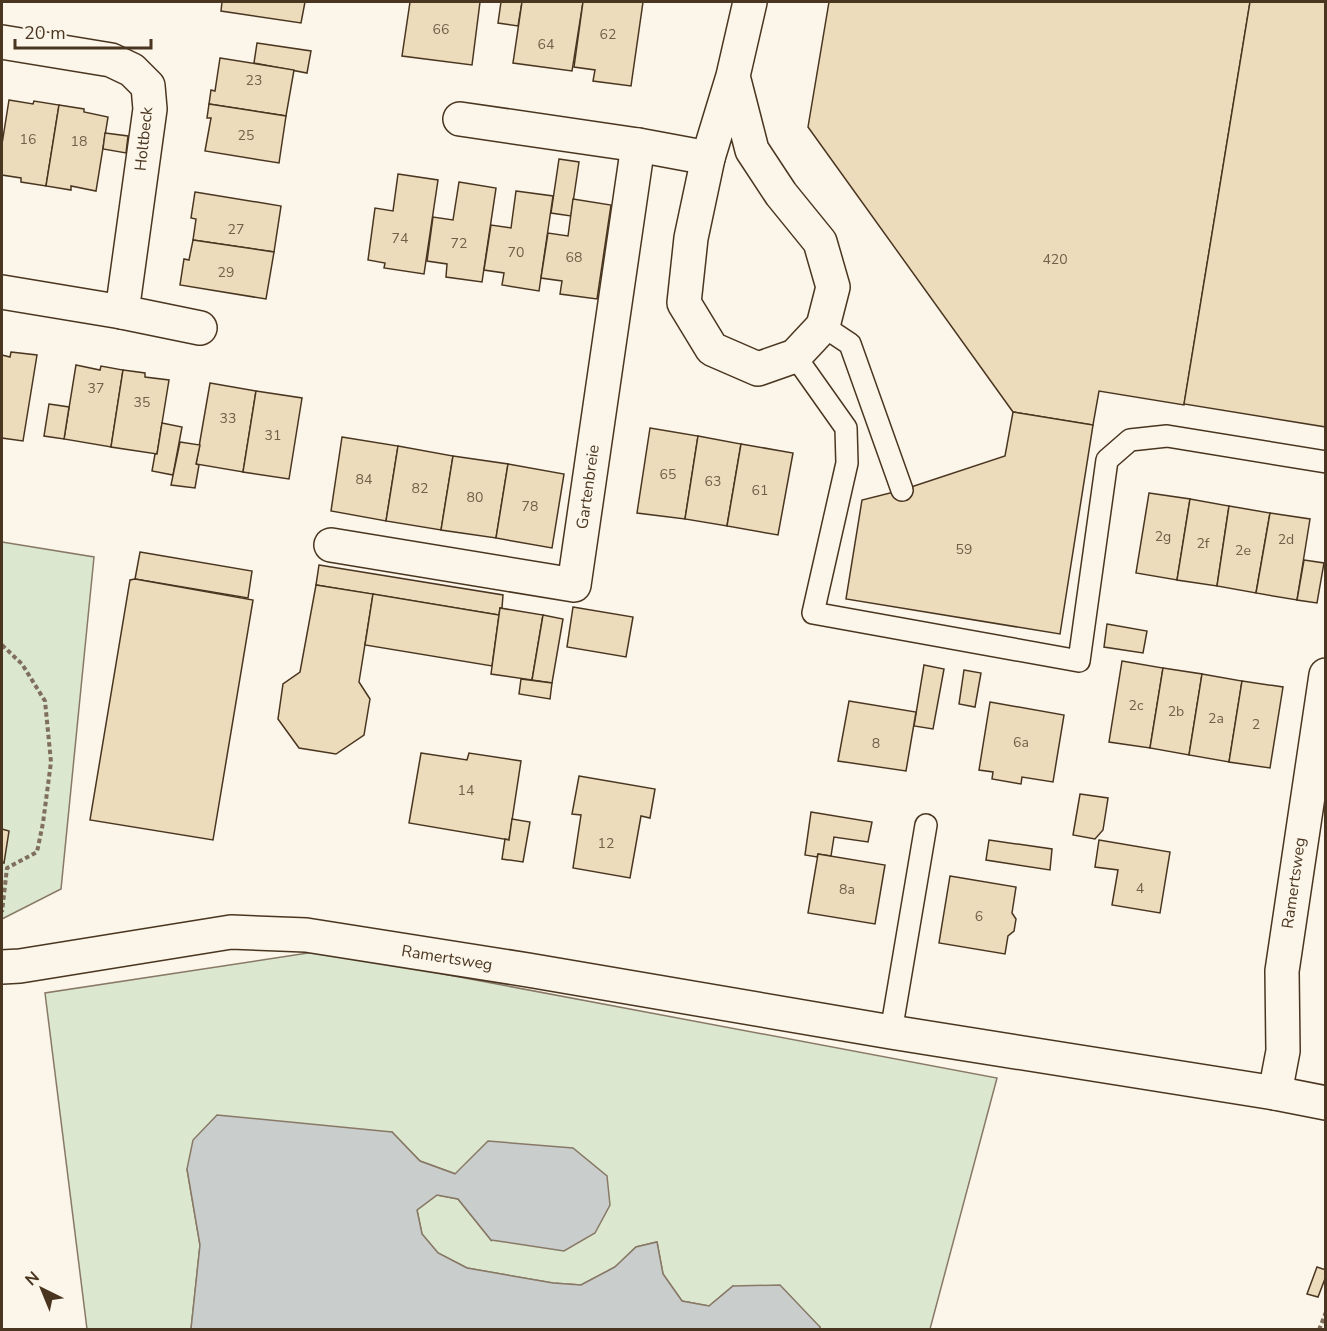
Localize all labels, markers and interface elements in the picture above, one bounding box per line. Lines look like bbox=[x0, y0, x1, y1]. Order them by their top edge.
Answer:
scale bar bbox=[15, 12, 152, 50]
house number: 66 bbox=[433, 20, 449, 39]
text: 20 m bbox=[24, 21, 66, 45]
house number: 62 bbox=[600, 25, 616, 44]
house number: 64 bbox=[538, 35, 554, 54]
house number: 23 bbox=[246, 71, 262, 90]
street label: Holtbeck bbox=[130, 105, 158, 172]
house number: 25 bbox=[238, 126, 254, 145]
house number: 16 bbox=[20, 130, 36, 149]
house number: 18 bbox=[71, 132, 87, 151]
house number: 27 bbox=[228, 220, 244, 239]
house number: 74 bbox=[392, 229, 408, 248]
house number: 72 bbox=[451, 234, 467, 253]
house number: 70 bbox=[508, 243, 524, 262]
house number: 68 bbox=[566, 248, 582, 267]
house number: 420 bbox=[1042, 250, 1068, 269]
house number: 29 bbox=[218, 263, 234, 282]
house number: 37 bbox=[88, 379, 104, 398]
house number: 35 bbox=[134, 393, 150, 412]
house number: 33 bbox=[220, 409, 236, 428]
house number: 31 bbox=[265, 426, 281, 445]
street label: Gartenbreie bbox=[571, 443, 605, 531]
house number: 65 bbox=[660, 465, 676, 484]
house number: 84 bbox=[356, 470, 372, 489]
house number: 63 bbox=[705, 472, 721, 491]
house number: 82 bbox=[412, 479, 428, 498]
house number: 61 bbox=[752, 481, 768, 500]
house number: 80 bbox=[467, 488, 483, 507]
house number: 78 bbox=[522, 497, 538, 516]
house number: 2g bbox=[1155, 527, 1171, 546]
house number: 2d bbox=[1278, 530, 1294, 549]
house number: 2f bbox=[1196, 534, 1210, 553]
house number: 59 bbox=[956, 540, 972, 559]
house number: 2e bbox=[1235, 541, 1251, 560]
house number: 2c bbox=[1129, 696, 1144, 715]
house number: 2b bbox=[1168, 702, 1184, 721]
house number: 2a bbox=[1208, 709, 1224, 728]
house number: 2 bbox=[1252, 715, 1260, 734]
house number: 6a bbox=[1013, 733, 1029, 752]
house number: 8 bbox=[872, 734, 880, 753]
house number: 14 bbox=[458, 781, 474, 800]
house number: 12 bbox=[598, 834, 614, 853]
street label: Ramertsweg bbox=[1277, 836, 1311, 930]
house number: 4 bbox=[1136, 879, 1144, 898]
house number: 8a bbox=[839, 880, 855, 899]
house number: 6 bbox=[975, 907, 983, 926]
street label: Ramertsweg bbox=[400, 940, 494, 976]
north arrow bbox=[12, 1259, 72, 1319]
text: N bbox=[21, 1267, 44, 1291]

